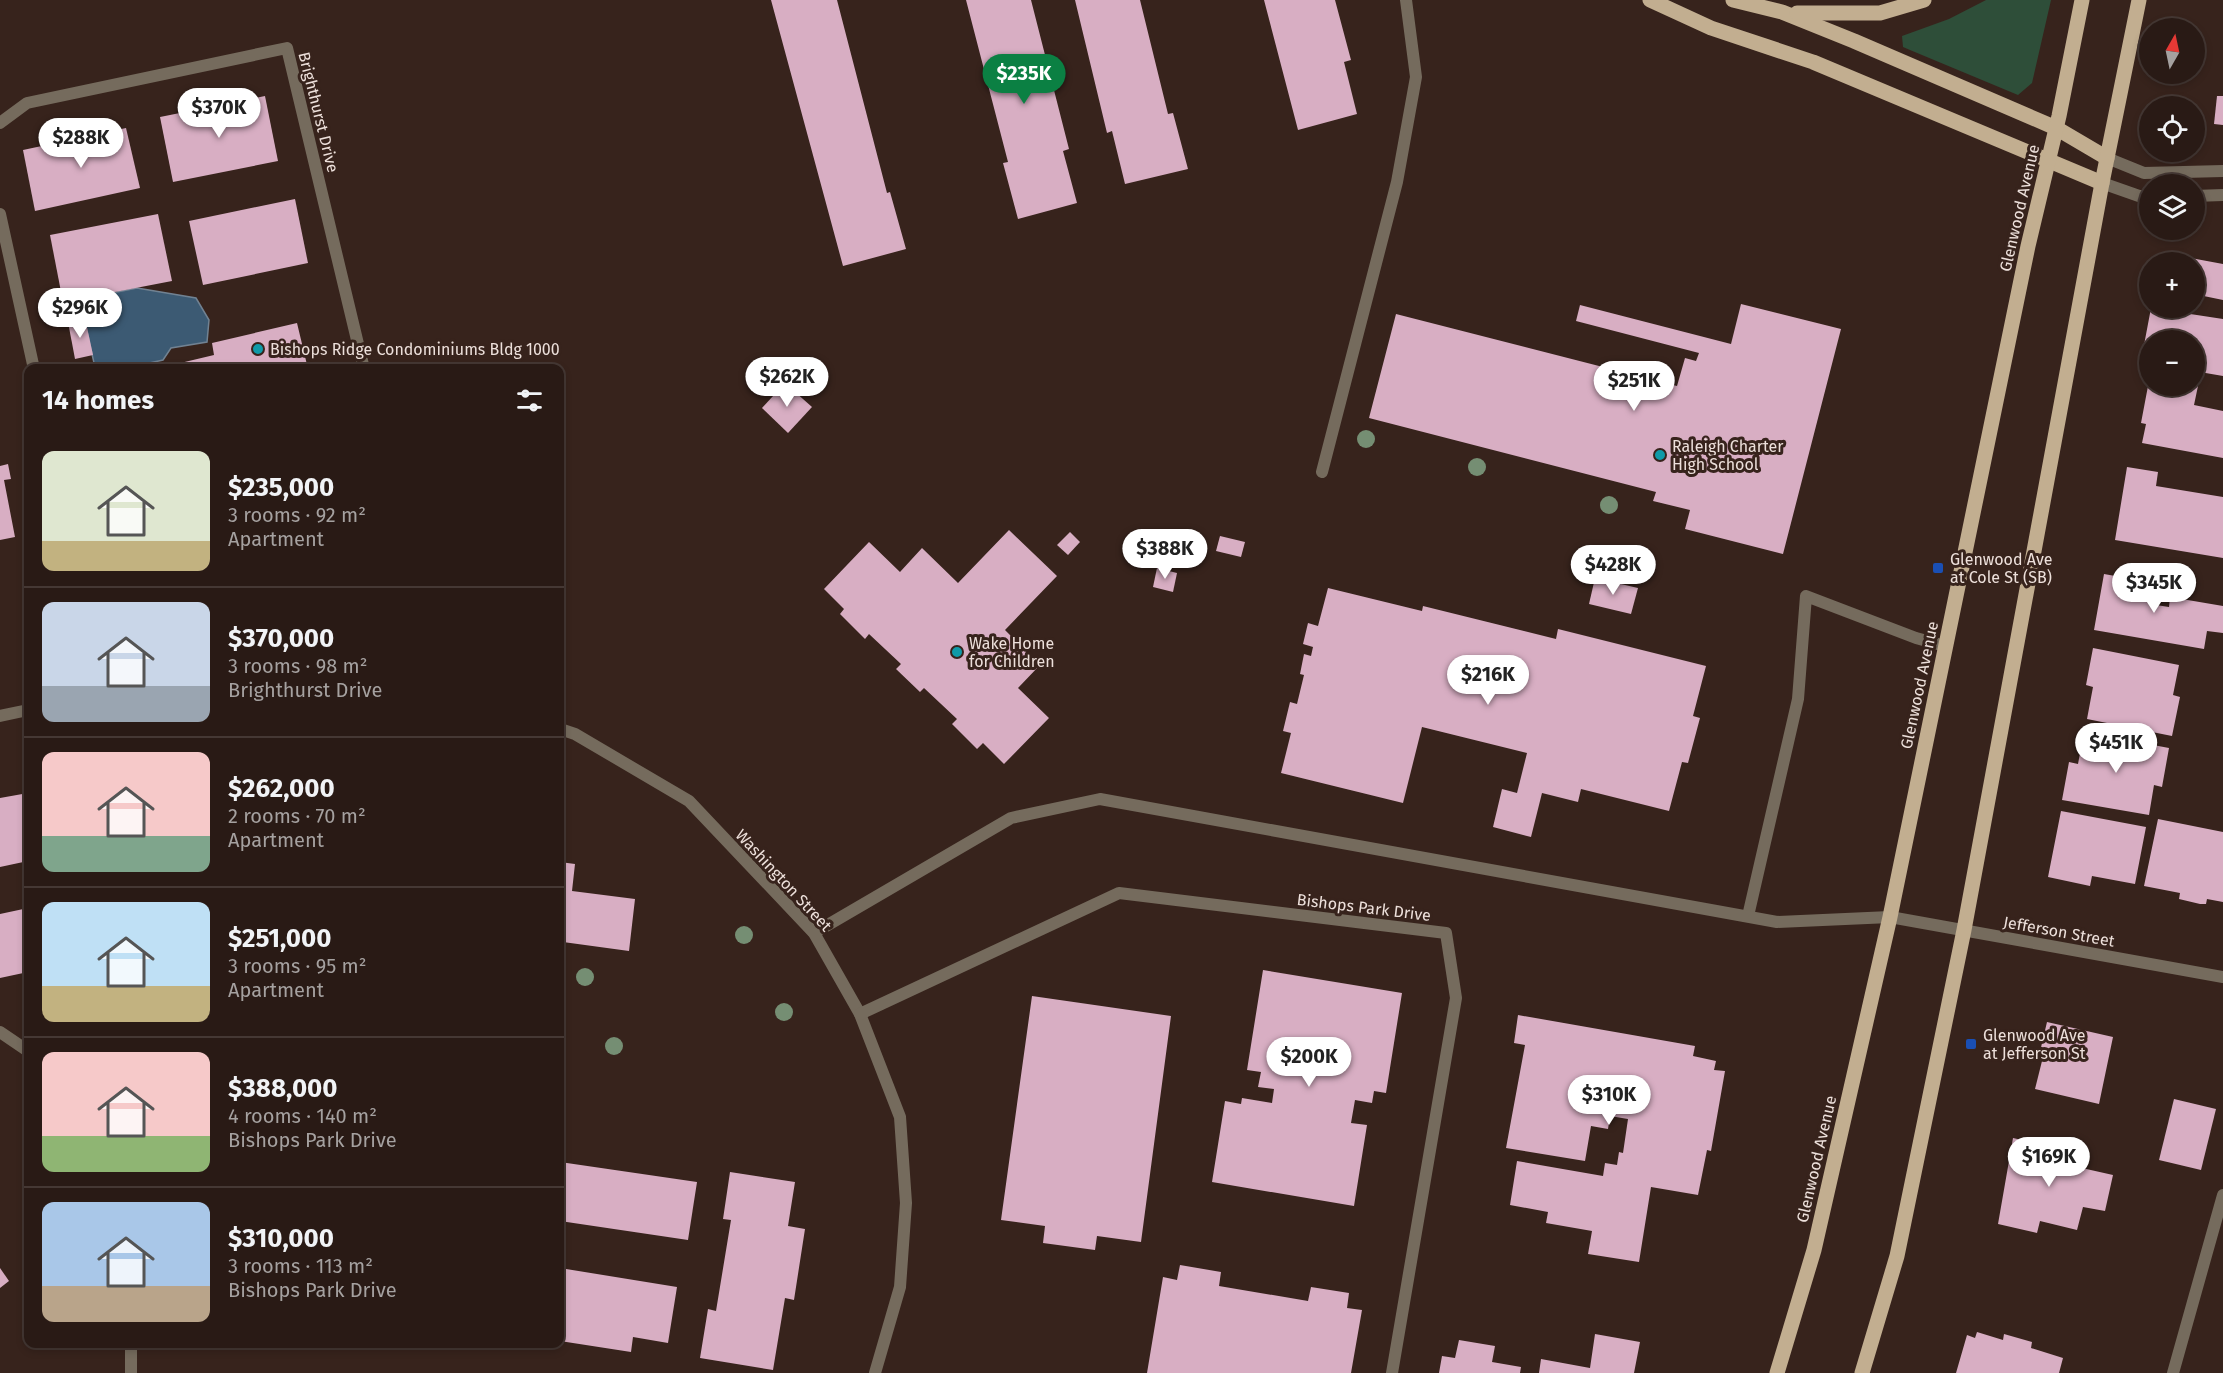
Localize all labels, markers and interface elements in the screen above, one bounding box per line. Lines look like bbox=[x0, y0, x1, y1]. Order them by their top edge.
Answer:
north arrow bbox=[2139, 18, 2205, 84]
map controls bbox=[2139, 18, 2205, 396]
street label: Brighthurst Drive bbox=[294, 50, 343, 174]
pin: $235K bbox=[982, 54, 1066, 105]
text: $235K bbox=[997, 61, 1051, 85]
pin: $370K bbox=[177, 88, 261, 139]
text: $370K bbox=[192, 95, 246, 119]
button: locate bbox=[2139, 96, 2205, 162]
pin: $288K bbox=[39, 118, 123, 169]
text: $288K bbox=[52, 125, 110, 149]
street label: Glenwood Avenue bbox=[1996, 143, 2043, 274]
button: layers bbox=[2139, 174, 2205, 240]
button: + bbox=[2139, 252, 2205, 318]
pin: $296K bbox=[38, 288, 122, 339]
text: $296K bbox=[52, 295, 108, 319]
button: − bbox=[2139, 330, 2205, 396]
place label: Bishops Ridge Condominiums Bldg 1000 bbox=[270, 340, 560, 359]
marker: Bishops Ridge Condominiums Bldg 1000 bbox=[251, 342, 265, 356]
pin: $262K bbox=[745, 357, 829, 408]
pin: $251K bbox=[1592, 361, 1676, 412]
text: $262K bbox=[759, 364, 815, 388]
text: $251K bbox=[1608, 368, 1660, 392]
icon: filters bbox=[513, 384, 546, 417]
text: 14 homes bbox=[42, 385, 154, 416]
place label: Raleigh Charter High School bbox=[1672, 437, 1784, 474]
marker: Raleigh Charter High School bbox=[1653, 448, 1667, 462]
text: $235,000 bbox=[228, 472, 334, 503]
icon: home bbox=[90, 475, 162, 547]
text: 3 rooms · 92 m² bbox=[228, 503, 366, 527]
text: Apartment bbox=[228, 527, 324, 551]
pin: $388K bbox=[1123, 529, 1207, 580]
text: $388K bbox=[1136, 536, 1194, 560]
pin: $428K bbox=[1571, 545, 1655, 596]
place label: Glenwood Ave at Cole St (SB) bbox=[1950, 550, 2052, 587]
text: $428K bbox=[1585, 552, 1641, 576]
marker: Glenwood Ave at Cole St (SB) bbox=[1931, 561, 1945, 575]
pin: $345K bbox=[2112, 563, 2196, 614]
text: $345K bbox=[2126, 570, 2182, 594]
street label: Glenwood Avenue bbox=[1897, 620, 1942, 751]
text: $370,000 bbox=[228, 623, 334, 654]
icon: home bbox=[90, 626, 162, 698]
place label: Wake Home for Children bbox=[969, 634, 1055, 671]
marker: Wake Home for Children bbox=[950, 645, 964, 659]
text: 3 rooms · 98 m² bbox=[228, 654, 368, 678]
pin: $216K bbox=[1446, 655, 1530, 706]
text: $216K bbox=[1461, 662, 1515, 686]
text: Brighthurst Drive bbox=[228, 678, 382, 702]
pin: $451K bbox=[2074, 723, 2158, 774]
text: $451K bbox=[2089, 730, 2143, 754]
text: $262,000 bbox=[228, 773, 335, 804]
icon: home bbox=[90, 776, 162, 848]
text: 2 rooms · 70 m² bbox=[228, 804, 366, 828]
street label: Washington Street bbox=[732, 826, 836, 935]
text: Apartment bbox=[228, 828, 324, 852]
street label: Bishops Park Drive bbox=[1296, 890, 1432, 925]
street label: Jefferson Street bbox=[2002, 912, 2116, 951]
text: $251,000 bbox=[228, 923, 331, 954]
icon: home bbox=[90, 926, 162, 998]
text: 3 rooms · 95 m² bbox=[228, 954, 367, 978]
text: Apartment bbox=[228, 978, 324, 1002]
place label: Glenwood Ave at Jefferson St bbox=[1983, 1026, 2086, 1063]
pin: $200K bbox=[1267, 1037, 1351, 1088]
marker: Glenwood Ave at Jefferson St bbox=[1964, 1037, 1978, 1051]
text: $200K bbox=[1280, 1044, 1338, 1068]
text: $388,000 bbox=[228, 1073, 338, 1104]
pin: $310K bbox=[1567, 1075, 1651, 1126]
icon: home bbox=[90, 1076, 162, 1148]
text: $310K bbox=[1582, 1082, 1636, 1106]
street label: Glenwood Avenue bbox=[1793, 1094, 1840, 1225]
text: 4 rooms · 140 m² bbox=[228, 1104, 377, 1128]
text: Bishops Park Drive bbox=[228, 1128, 397, 1152]
pin: $169K bbox=[2007, 1137, 2091, 1188]
text: $169K bbox=[2022, 1144, 2076, 1168]
text: $310,000 bbox=[228, 1223, 334, 1254]
icon: home bbox=[90, 1226, 162, 1298]
text: 3 rooms · 113 m² bbox=[228, 1254, 373, 1278]
text: Bishops Park Drive bbox=[228, 1278, 397, 1302]

